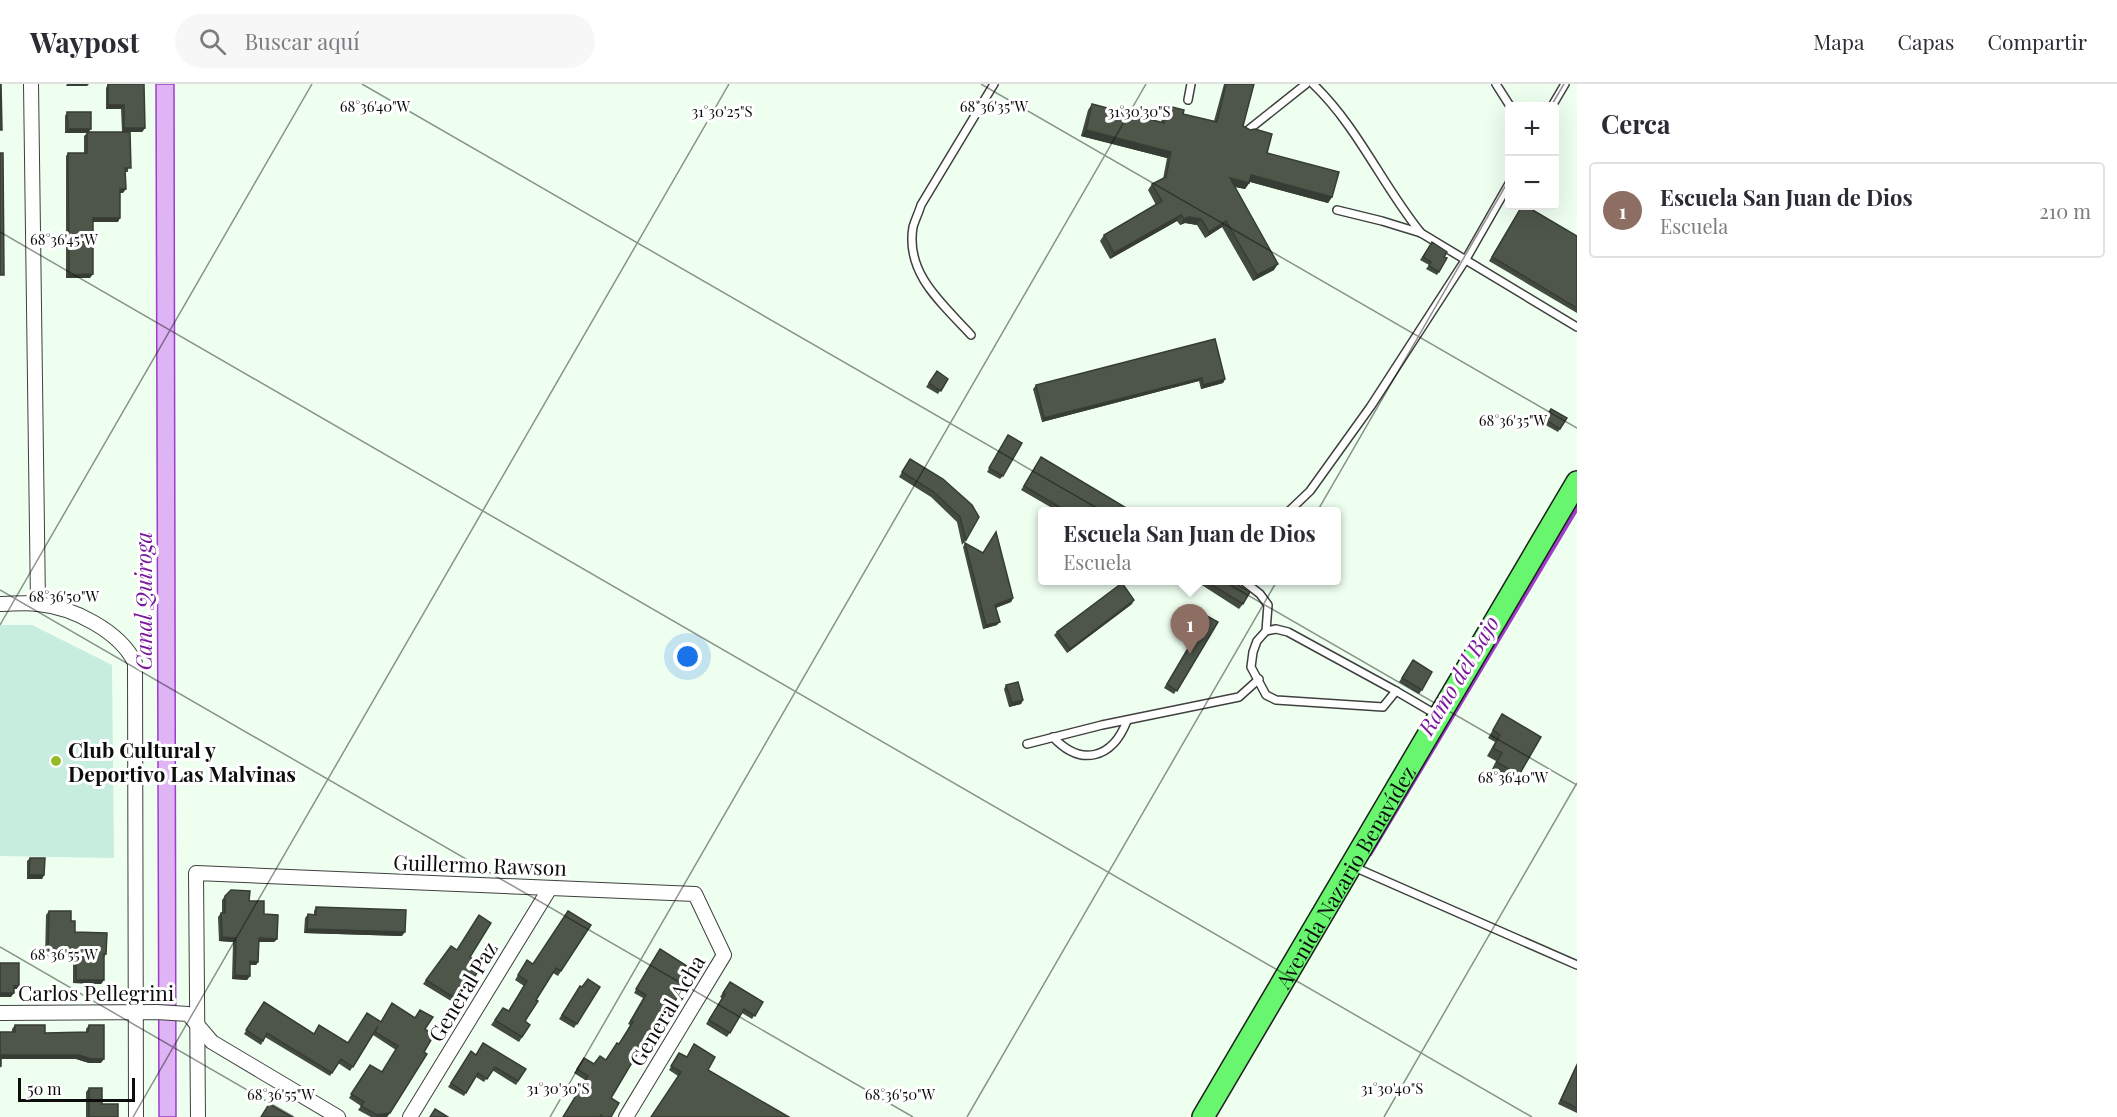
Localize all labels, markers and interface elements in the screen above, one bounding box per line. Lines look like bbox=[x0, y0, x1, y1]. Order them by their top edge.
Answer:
search box bbox=[175, 14, 595, 68]
text: Waypost bbox=[30, 23, 139, 60]
icon: search bbox=[196, 25, 229, 58]
text: Buscar aquí bbox=[244, 26, 360, 56]
text: Mapa bbox=[1813, 27, 1865, 55]
text: Capas bbox=[1898, 27, 1954, 55]
text: Compartir bbox=[1987, 27, 2087, 55]
text: 68°36'40"W bbox=[340, 96, 411, 116]
text: 68°36'35"W bbox=[960, 96, 1029, 116]
text: 31°30'25"S bbox=[691, 101, 753, 121]
text: 31°30'30"S bbox=[1107, 101, 1171, 121]
map controls bbox=[1505, 102, 1559, 210]
button: + bbox=[1505, 102, 1559, 156]
text: Cerca bbox=[1601, 106, 1670, 141]
button: − bbox=[1505, 156, 1559, 210]
text: Escuela San Juan de Dios bbox=[1660, 182, 1913, 212]
text: 1 bbox=[1619, 197, 1626, 224]
text: 210 m bbox=[2039, 197, 2091, 224]
text: Escuela bbox=[1660, 212, 1728, 239]
text: 68°36'45"W bbox=[30, 229, 98, 249]
text: 68°36'35"W bbox=[1479, 410, 1548, 430]
popup bbox=[1038, 507, 1341, 585]
text: Escuela San Juan de Dios bbox=[1063, 518, 1316, 548]
water label: Canal Quiroga bbox=[128, 532, 158, 670]
text: Escuela bbox=[1063, 548, 1131, 575]
text: 68°36'50"W bbox=[29, 586, 100, 606]
pin: 1 bbox=[1170, 604, 1210, 654]
water label: Ramo del Bajo bbox=[1410, 610, 1506, 741]
your location bbox=[673, 642, 702, 671]
place label: Club Cultural y Deportivo Las Malvinas bbox=[68, 735, 296, 787]
marker: Club Cultural y Deportivo Las Malvinas bbox=[49, 754, 63, 768]
street label: Avenida Nazario Benavídez bbox=[1268, 760, 1421, 994]
text: 68°36'40"W bbox=[1478, 767, 1549, 787]
street label: Guillermo Rawson bbox=[393, 847, 568, 881]
street label: General Paz bbox=[421, 936, 503, 1046]
text: 68°36'55"W bbox=[30, 944, 98, 964]
street label: General Acha bbox=[622, 949, 710, 1071]
street label: Carlos Pellegrini bbox=[18, 978, 174, 1006]
scale bar bbox=[18, 1075, 135, 1102]
text: 50 m bbox=[27, 1078, 61, 1099]
text: 31°30'30"S bbox=[526, 1078, 590, 1098]
text: 31°30'40"S bbox=[1361, 1078, 1423, 1098]
text: 68°36'55"W bbox=[247, 1084, 315, 1104]
text: 68°36'50"W bbox=[865, 1084, 936, 1104]

